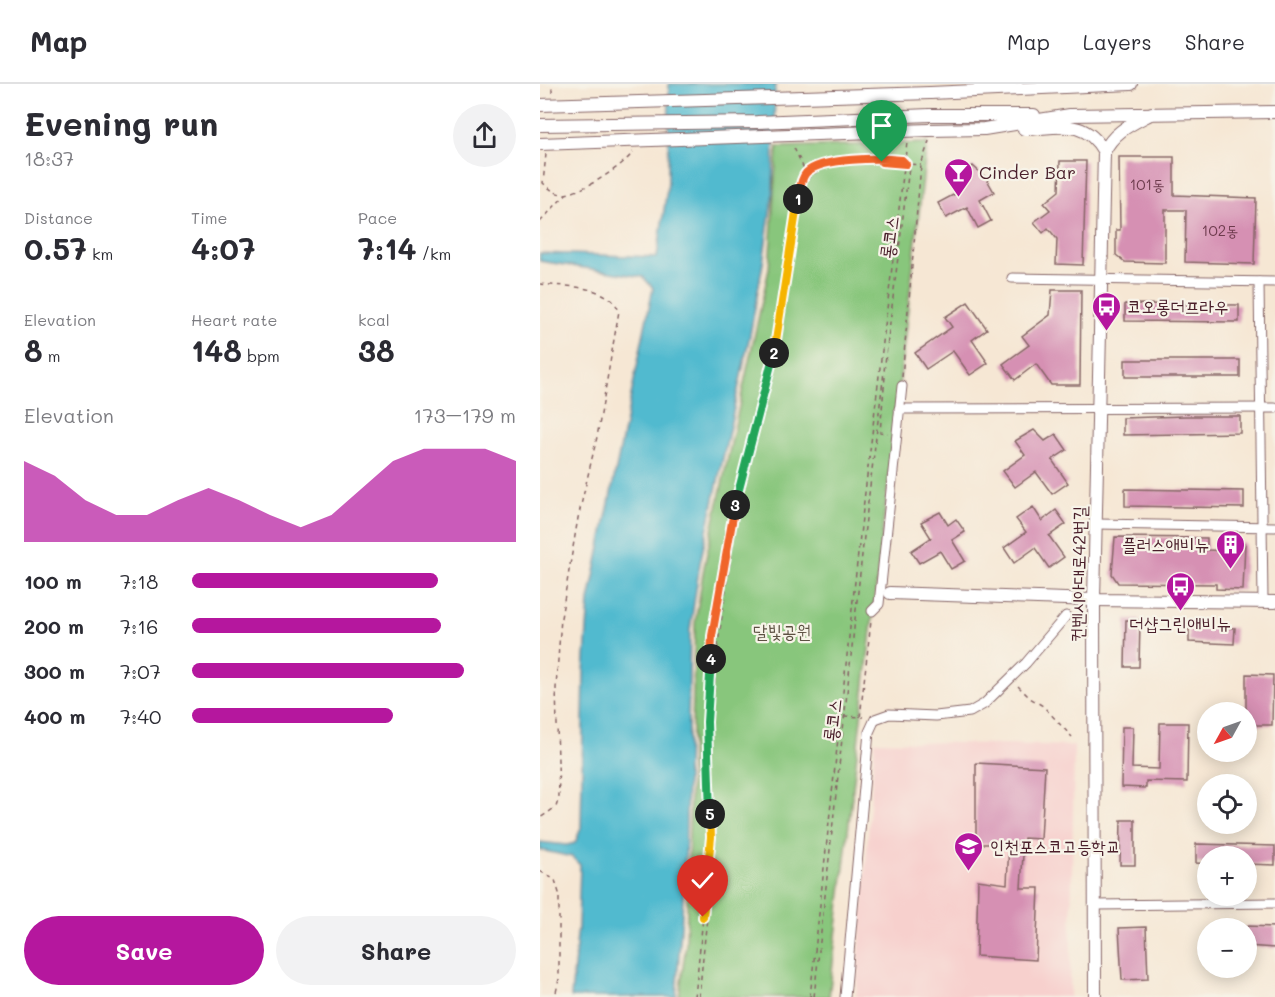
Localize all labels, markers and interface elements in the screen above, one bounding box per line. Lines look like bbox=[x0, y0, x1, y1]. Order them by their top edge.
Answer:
text: Map bbox=[30, 23, 87, 59]
text: Map bbox=[1007, 28, 1050, 55]
text: Layers bbox=[1083, 28, 1152, 55]
text: Share bbox=[1185, 28, 1245, 55]
pin bbox=[856, 100, 907, 162]
text: Evening run bbox=[24, 101, 218, 144]
button: share bbox=[453, 104, 516, 167]
icon: arrive bbox=[865, 109, 898, 142]
text: 18:37 bbox=[24, 145, 74, 171]
bar icon: Cinder Bar bbox=[942, 156, 974, 198]
place label: Cinder Bar bbox=[979, 160, 1076, 184]
house number: 101동 bbox=[1130, 174, 1164, 194]
pin: 1 bbox=[783, 184, 813, 214]
text: 1 bbox=[794, 188, 802, 209]
text: Distance bbox=[24, 207, 93, 228]
text: Time bbox=[191, 207, 227, 228]
text: Pace bbox=[358, 207, 397, 228]
street label: 롱코스 bbox=[874, 214, 904, 260]
house number: 102동 bbox=[1202, 220, 1238, 240]
text: 0.57 bbox=[24, 228, 87, 268]
text: 4:07 bbox=[191, 228, 256, 268]
text: 7:14 bbox=[358, 228, 417, 268]
text: km bbox=[87, 243, 113, 264]
text: /km bbox=[417, 243, 451, 264]
bus stop icon: 코오롱더프라우 bbox=[1090, 290, 1122, 332]
place label: 코오롱더프라우 bbox=[1127, 294, 1228, 318]
text: Elevation bbox=[24, 309, 96, 330]
text: Heart rate bbox=[191, 309, 277, 330]
text: kcal bbox=[358, 309, 390, 330]
text: 8 bbox=[24, 330, 43, 370]
text: 148 bbox=[191, 330, 242, 370]
text: 38 bbox=[358, 330, 395, 370]
pin: 2 bbox=[759, 338, 789, 368]
text: 2 bbox=[770, 342, 778, 363]
text: m bbox=[43, 345, 60, 366]
text: bpm bbox=[242, 345, 280, 366]
text: Elevation bbox=[24, 402, 114, 428]
text: 173–179 m bbox=[414, 402, 516, 428]
pin: 3 bbox=[720, 490, 750, 520]
text: 3 bbox=[730, 494, 740, 515]
street label: 컨벤시아대로42번길 bbox=[1065, 505, 1091, 642]
building icon: 플러스애비뉴 bbox=[1214, 528, 1246, 570]
place label: 플러스애비뉴 bbox=[1122, 532, 1209, 556]
text: 100 m bbox=[24, 568, 82, 594]
text: 7:18 bbox=[120, 568, 158, 594]
bus stop icon: 더샵그린애비뉴 bbox=[1164, 570, 1196, 612]
place label: 더샵그린애비뉴 bbox=[1129, 611, 1231, 635]
text: 200 m bbox=[24, 613, 84, 639]
text: 7:16 bbox=[120, 613, 158, 639]
park label: 달빛공원 bbox=[753, 619, 811, 643]
pin: 4 bbox=[696, 644, 726, 674]
text: 4 bbox=[706, 648, 716, 669]
text: 300 m bbox=[24, 658, 85, 684]
text: 7:07 bbox=[120, 658, 161, 684]
street label: 롱코스 bbox=[818, 697, 846, 743]
north arrow bbox=[1197, 702, 1257, 762]
map controls bbox=[1197, 702, 1257, 978]
text: 400 m bbox=[24, 703, 85, 729]
text: 7:40 bbox=[120, 703, 161, 729]
button: locate bbox=[1197, 774, 1257, 834]
pin: 5 bbox=[695, 799, 725, 829]
text: 5 bbox=[705, 803, 715, 824]
school or university icon: 인천포스코고등학교 bbox=[953, 830, 985, 872]
place label: 인천포스코고등학교 bbox=[990, 834, 1120, 858]
button: + bbox=[1197, 846, 1257, 906]
pin bbox=[677, 855, 728, 917]
icon: check bbox=[686, 864, 719, 897]
button: Save bbox=[24, 916, 264, 985]
button: Share bbox=[276, 916, 516, 985]
button: − bbox=[1197, 918, 1257, 978]

